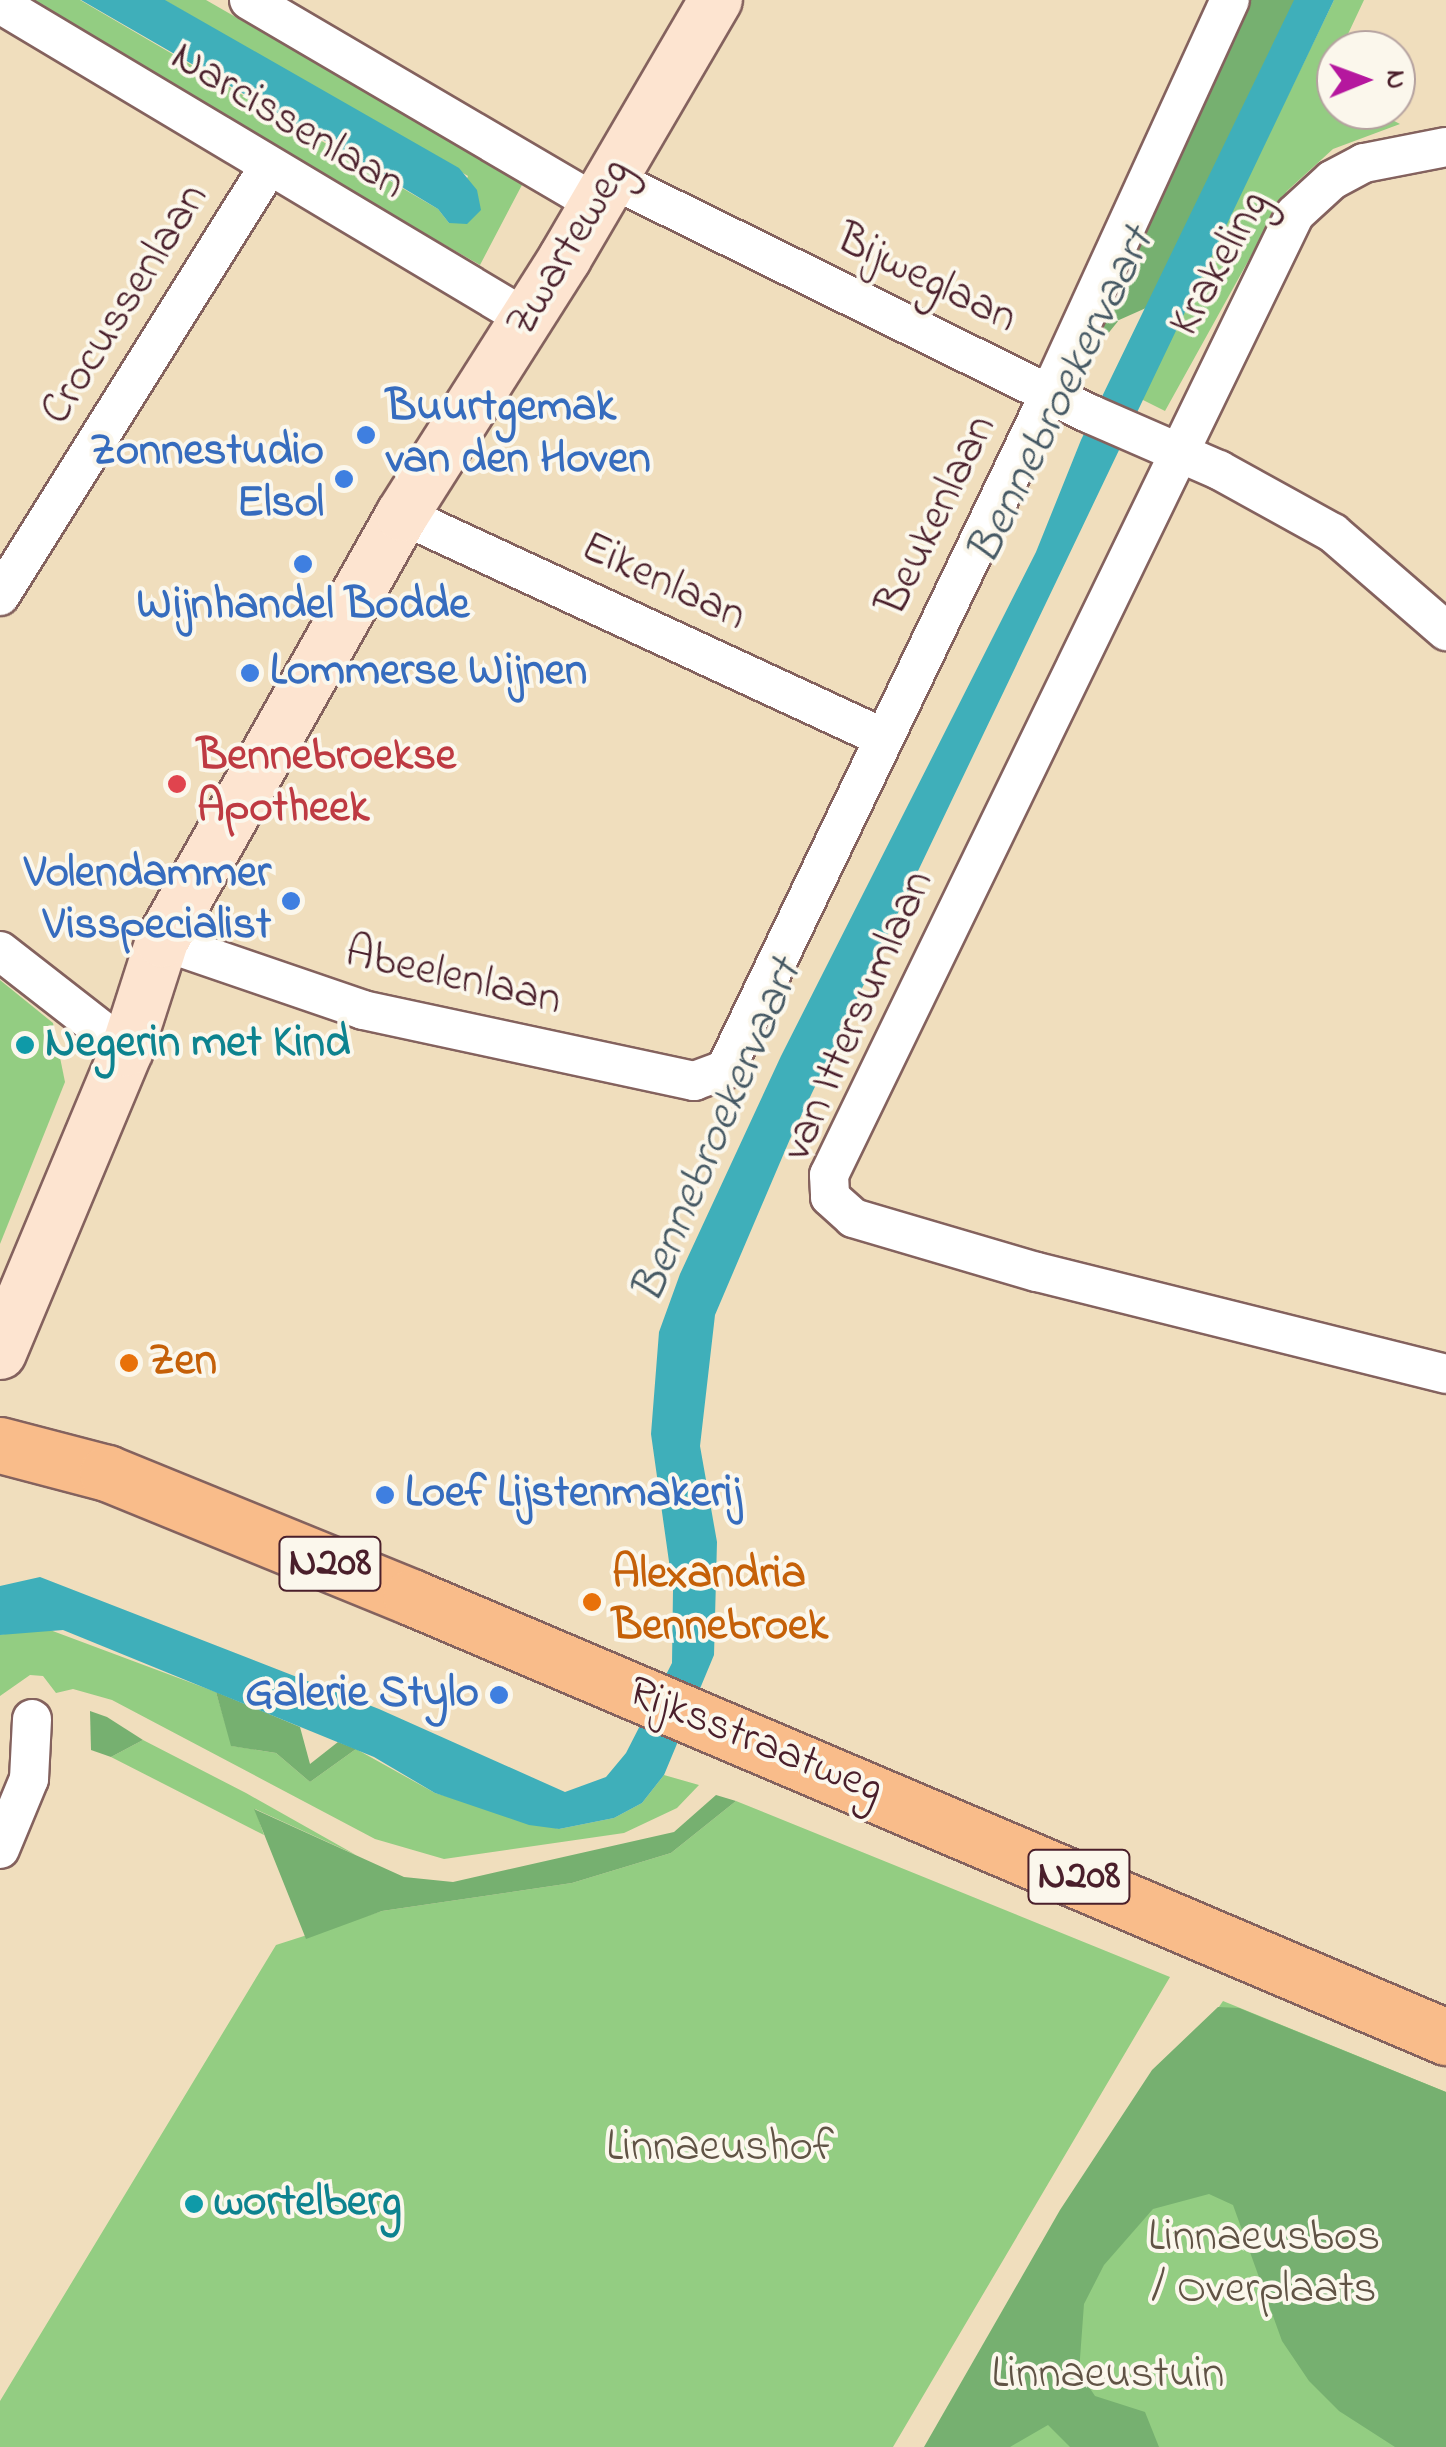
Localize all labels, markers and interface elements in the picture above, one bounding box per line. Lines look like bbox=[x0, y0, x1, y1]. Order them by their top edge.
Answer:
north arrow bbox=[1316, 30, 1416, 130]
street label: Narcissenlaan bbox=[160, 31, 414, 213]
text: N bbox=[1374, 70, 1415, 89]
street label: Zwarteweg bbox=[496, 149, 644, 347]
street label: Crocussenlaan bbox=[30, 174, 222, 436]
street label: Krakeling bbox=[1159, 182, 1283, 346]
street label: Bijweglaan bbox=[827, 213, 1025, 347]
water label: Bennebroekervaart bbox=[955, 219, 1169, 575]
place label: Buurtgemak van den Hoven bbox=[386, 382, 651, 488]
street label: Beukenlaan bbox=[866, 407, 1010, 625]
marker: Buurtgemak van den Hoven bbox=[355, 424, 377, 446]
place label: Zonnestudio Elsol bbox=[90, 426, 324, 532]
marker: Zonnestudio Elsol bbox=[333, 468, 355, 490]
street label: Eikenlaan bbox=[572, 521, 754, 645]
marker: Wijnhandel Bodde bbox=[292, 553, 314, 575]
place label: Wijnhandel Bodde bbox=[137, 580, 469, 634]
place label: Lommerse Wijnen bbox=[270, 646, 587, 700]
marker: Lommerse Wijnen bbox=[239, 662, 261, 684]
place label: Bennebroekse Apotheek bbox=[197, 731, 456, 837]
marker: Bennebroekse Apotheek bbox=[166, 773, 188, 795]
place label: Volendammer Visspecialist bbox=[24, 848, 271, 954]
street label: van Ittersumlaan bbox=[771, 863, 947, 1169]
marker: Volendammer Visspecialist bbox=[280, 890, 302, 912]
street label: Abeelenlaan bbox=[340, 927, 566, 1029]
water label: Bennebroekervaart bbox=[620, 951, 816, 1313]
place label: Negerin met Kind bbox=[45, 1018, 350, 1072]
marker: Negerin met Kind bbox=[14, 1034, 36, 1056]
place label: Zen bbox=[149, 1336, 217, 1390]
marker: Zen bbox=[118, 1352, 140, 1374]
place label: Loef Lijstenmakerij bbox=[405, 1468, 742, 1522]
marker: Loef Lijstenmakerij bbox=[374, 1484, 396, 1506]
road number: N208 bbox=[278, 1527, 382, 1601]
place label: Alexandria Bennebroek bbox=[612, 1549, 828, 1655]
marker: Alexandria Bennebroek bbox=[581, 1591, 603, 1613]
street label: Rijksstraatweg bbox=[620, 1666, 890, 1818]
place label: Galerie Stylo bbox=[245, 1668, 479, 1722]
marker: Galerie Stylo bbox=[488, 1684, 510, 1706]
road number: N208 bbox=[1026, 1840, 1132, 1914]
park label: Linnaeushof bbox=[606, 2122, 834, 2176]
place label: wortelberg bbox=[214, 2177, 401, 2231]
marker: wortelberg bbox=[183, 2193, 205, 2215]
park label: Linnaeusbos / Overplaats bbox=[1148, 2212, 1380, 2318]
park label: Linnaeustuin bbox=[991, 2349, 1225, 2403]

